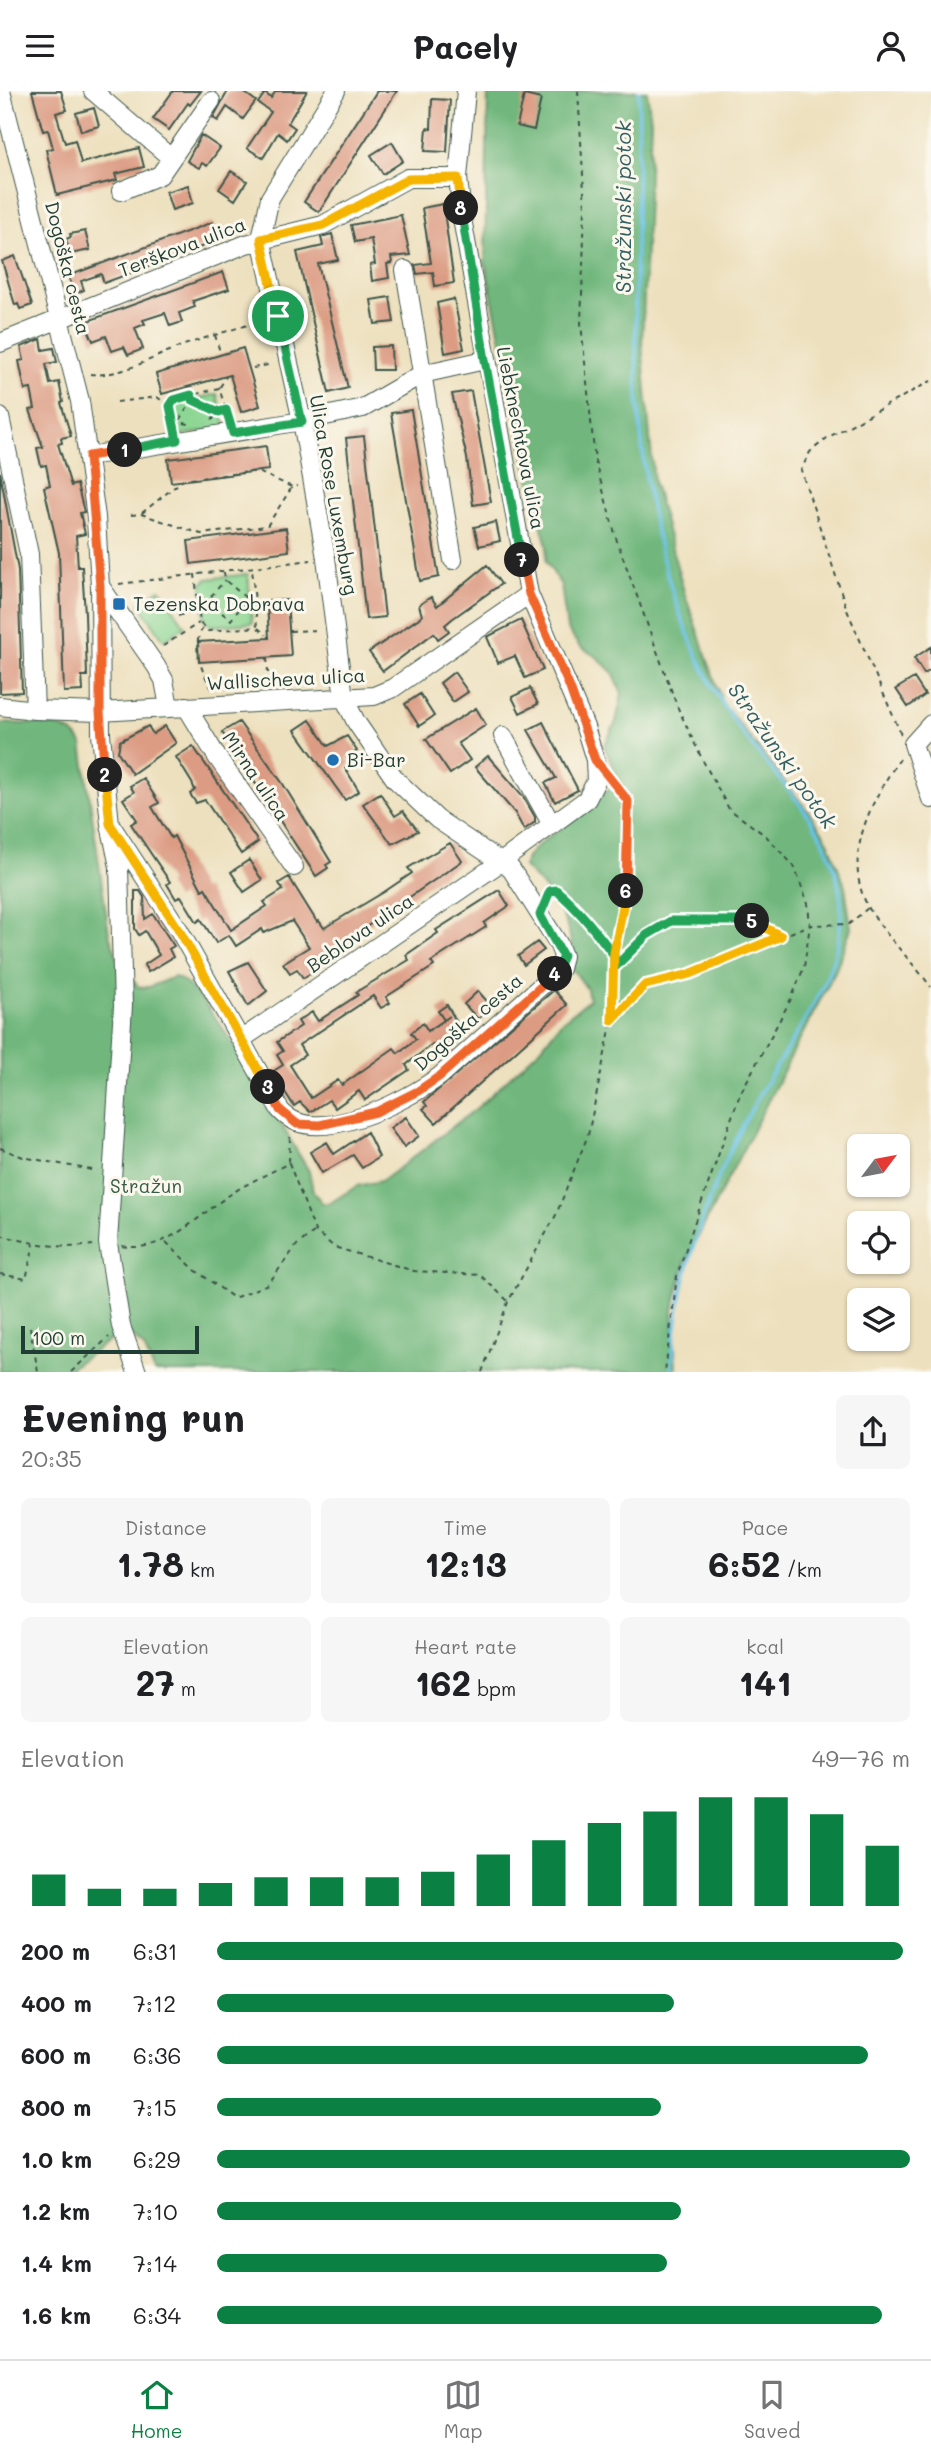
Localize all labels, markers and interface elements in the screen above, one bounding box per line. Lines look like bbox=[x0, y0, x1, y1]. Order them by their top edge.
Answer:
text: Pacely bbox=[413, 25, 518, 67]
icon: menu bbox=[21, 27, 59, 65]
icon: person bbox=[872, 27, 910, 65]
water label: Stražunski potok bbox=[609, 120, 636, 293]
pin: 8 bbox=[444, 191, 478, 225]
text: 8 bbox=[455, 195, 466, 220]
street label: Dogoška cesta bbox=[40, 199, 97, 337]
street label: Terškova ulica bbox=[115, 211, 249, 282]
pin bbox=[248, 286, 308, 346]
icon: arrive bbox=[259, 297, 297, 335]
street label: Liebknechtova ulica bbox=[492, 344, 551, 531]
street label: Ulica Rose Luxemburg bbox=[305, 393, 364, 597]
pin: 1 bbox=[108, 433, 142, 467]
text: 1 bbox=[120, 437, 129, 462]
pin: 7 bbox=[504, 543, 540, 577]
text: 7 bbox=[516, 547, 527, 572]
place label: Tezenska Dobrava bbox=[133, 591, 305, 616]
marker: Tezenska Dobrava bbox=[111, 596, 127, 612]
street label: Wallischeva ulica bbox=[206, 662, 366, 695]
water label: Stražunski potok bbox=[723, 677, 844, 834]
street label: Mirna ulica bbox=[217, 726, 296, 825]
place label: Bi-Bar bbox=[347, 747, 406, 772]
marker: Bi-Bar bbox=[325, 752, 341, 768]
pin: 2 bbox=[88, 757, 122, 793]
text: 2 bbox=[99, 762, 110, 787]
pin: 6 bbox=[608, 873, 644, 909]
text: 6 bbox=[620, 878, 631, 903]
street label: Beblova ulica bbox=[301, 888, 418, 978]
pin: 5 bbox=[734, 903, 770, 939]
text: 5 bbox=[746, 908, 757, 933]
pin: 4 bbox=[538, 957, 572, 991]
text: 4 bbox=[548, 961, 561, 986]
street label: Dogoška cesta bbox=[408, 968, 527, 1076]
pin: 3 bbox=[250, 1069, 286, 1105]
text: 3 bbox=[262, 1074, 273, 1099]
north arrow bbox=[847, 1134, 910, 1197]
map controls bbox=[847, 1134, 910, 1351]
park label: Stražun bbox=[110, 1173, 182, 1198]
button: locate bbox=[847, 1211, 910, 1274]
button: layers bbox=[847, 1288, 910, 1351]
scale bar bbox=[21, 1323, 200, 1355]
text: 100 m bbox=[32, 1325, 85, 1350]
text: Evening run bbox=[21, 1392, 245, 1442]
button: share bbox=[836, 1395, 910, 1469]
text: 20:35 bbox=[21, 1443, 82, 1473]
text: Distance bbox=[125, 1515, 207, 1540]
text: Time bbox=[444, 1515, 487, 1540]
text: Pace bbox=[742, 1515, 788, 1540]
text: 1.78 bbox=[116, 1540, 184, 1586]
text: 12:13 bbox=[424, 1540, 507, 1586]
text: 6:52 bbox=[708, 1540, 781, 1586]
text: km bbox=[184, 1557, 215, 1582]
text: /km bbox=[781, 1557, 822, 1582]
text: Elevation bbox=[123, 1634, 208, 1659]
text: Heart rate bbox=[414, 1634, 517, 1659]
text: kcal bbox=[746, 1634, 784, 1659]
text: 27 bbox=[136, 1659, 175, 1705]
text: 162 bbox=[415, 1659, 471, 1705]
text: 141 bbox=[739, 1659, 792, 1705]
text: m bbox=[175, 1676, 196, 1701]
text: bpm bbox=[471, 1676, 516, 1701]
text: Elevation bbox=[21, 1743, 124, 1773]
text: 49–76 m bbox=[812, 1743, 910, 1773]
text: 200 m bbox=[21, 1936, 90, 1966]
text: 6:31 bbox=[133, 1936, 178, 1966]
text: 400 m bbox=[21, 1988, 92, 2018]
text: 7:12 bbox=[133, 1988, 176, 2018]
text: 600 m bbox=[21, 2040, 91, 2070]
text: 6:36 bbox=[133, 2040, 181, 2070]
text: 800 m bbox=[21, 2092, 91, 2122]
text: 7:15 bbox=[133, 2092, 177, 2122]
text: 1.0 km bbox=[21, 2144, 92, 2174]
text: 6:29 bbox=[133, 2144, 180, 2174]
text: 1.2 km bbox=[21, 2196, 90, 2226]
text: 7:10 bbox=[133, 2196, 177, 2226]
text: 1.4 km bbox=[21, 2248, 92, 2278]
text: 7:14 bbox=[133, 2248, 177, 2278]
text: 1.6 km bbox=[21, 2300, 91, 2330]
text: 6:34 bbox=[133, 2300, 181, 2330]
tab: Home bbox=[131, 2376, 182, 2443]
tab: Map bbox=[444, 2376, 483, 2443]
tab: Saved bbox=[744, 2376, 800, 2443]

